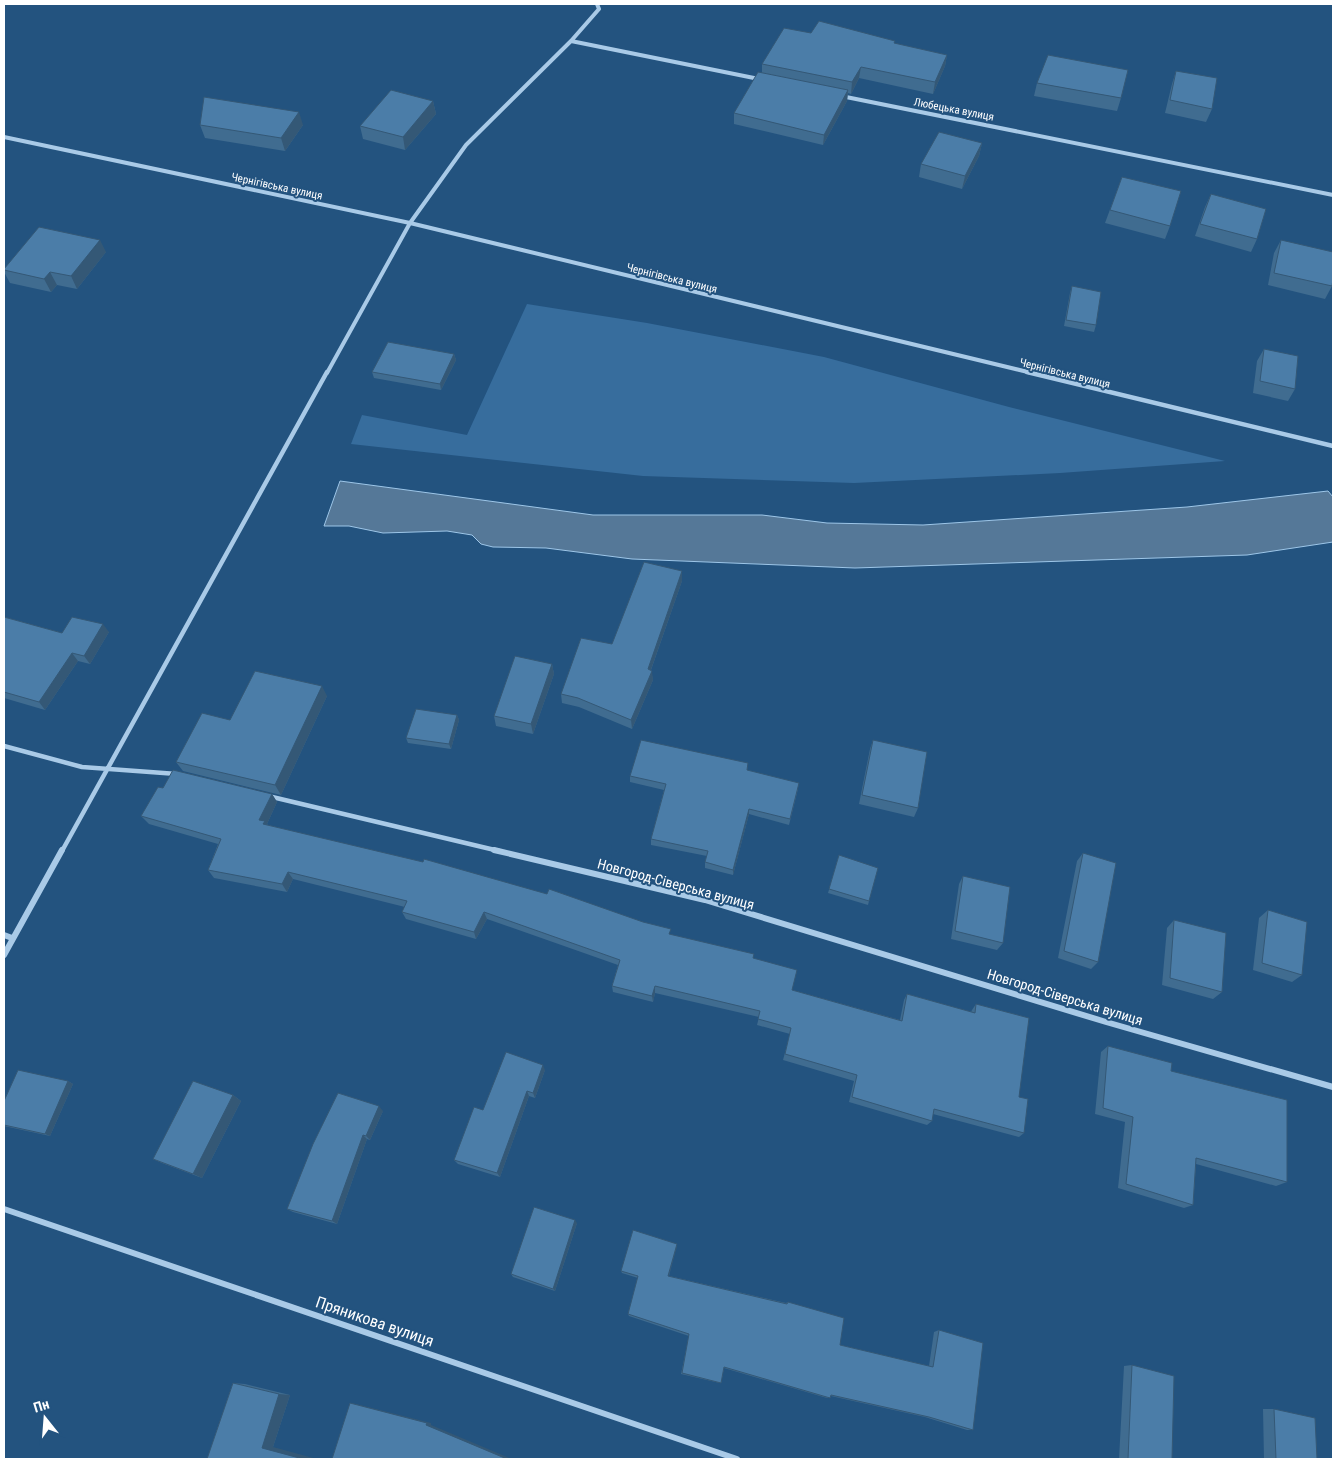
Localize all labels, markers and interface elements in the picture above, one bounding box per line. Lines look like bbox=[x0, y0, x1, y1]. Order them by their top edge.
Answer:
street label: Любецька вулиця bbox=[913, 95, 995, 124]
street label: Чернігівська вулиця bbox=[230, 170, 324, 203]
street label: Чернігівська вулиця bbox=[625, 261, 719, 296]
street label: Чернігівська вулиця bbox=[1018, 356, 1112, 391]
street label: Новгород-Сіверська вулиця bbox=[596, 855, 756, 913]
street label: Новгород-Сіверська вулиця bbox=[985, 966, 1145, 1028]
street label: Пряникова вулиця bbox=[313, 1292, 436, 1351]
north arrow bbox=[20, 1393, 70, 1443]
text: Пн bbox=[31, 1396, 51, 1415]

